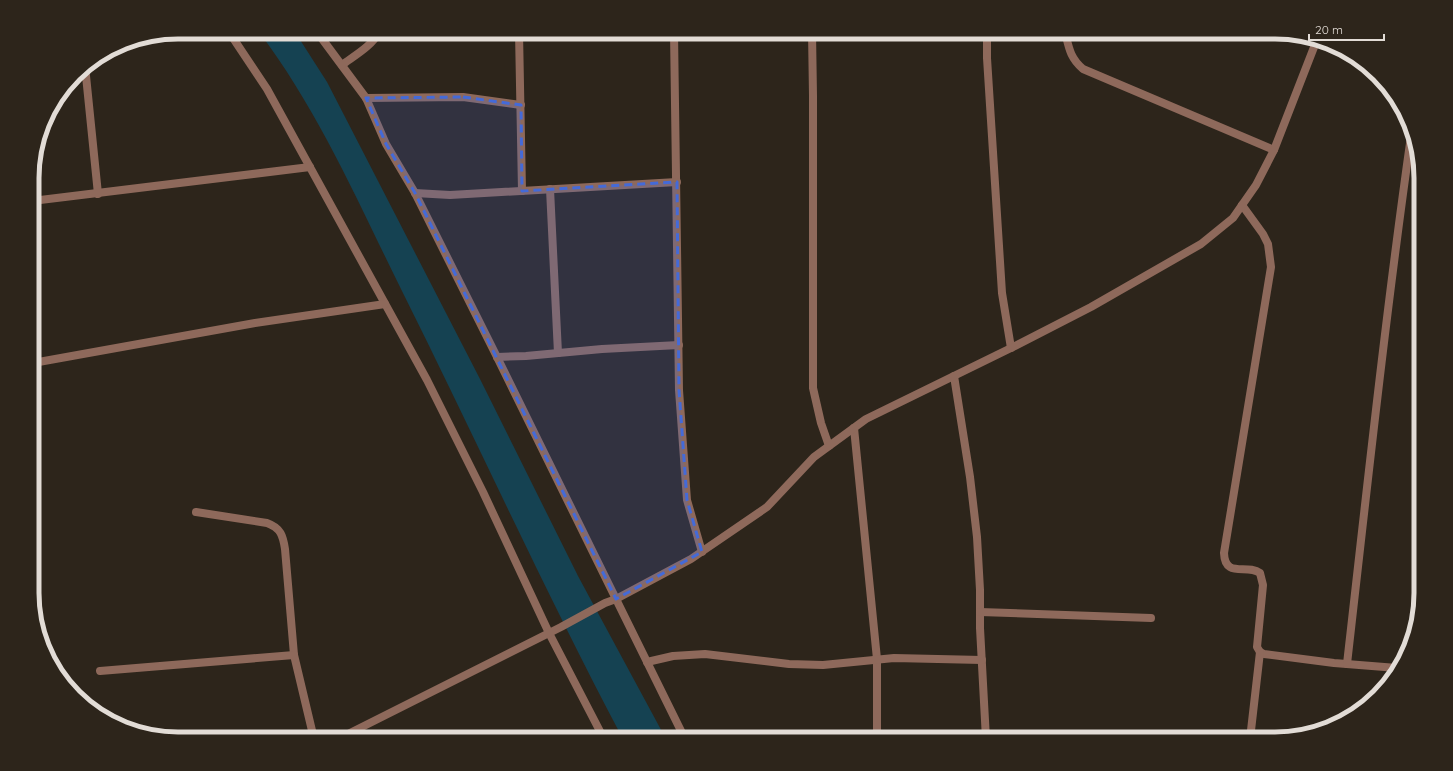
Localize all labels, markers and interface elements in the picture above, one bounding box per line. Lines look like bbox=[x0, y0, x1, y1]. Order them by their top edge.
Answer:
scale bar bbox=[1309, 16, 1384, 42]
text: 20 m bbox=[1315, 22, 1343, 37]

